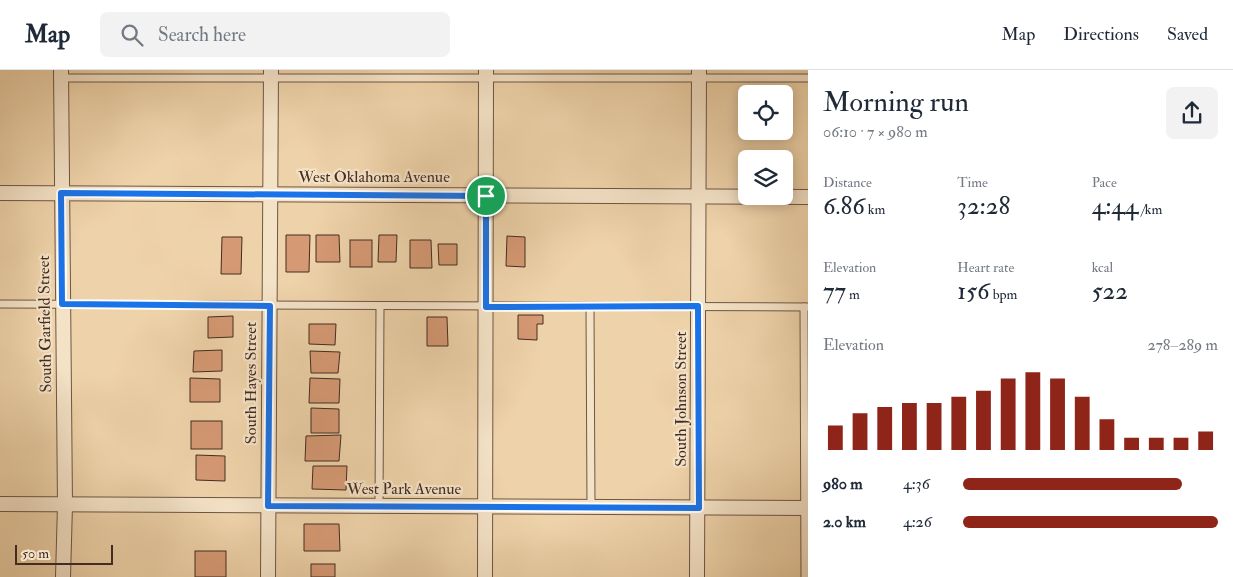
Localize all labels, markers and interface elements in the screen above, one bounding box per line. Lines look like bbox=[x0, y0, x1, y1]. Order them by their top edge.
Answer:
search box bbox=[100, 12, 450, 57]
text: Map bbox=[25, 19, 70, 50]
icon: search bbox=[118, 21, 146, 49]
text: Search here bbox=[158, 23, 246, 47]
text: Map bbox=[1002, 23, 1035, 46]
text: Directions bbox=[1063, 23, 1139, 46]
text: Saved bbox=[1167, 23, 1208, 46]
map controls bbox=[738, 85, 793, 205]
button: locate bbox=[738, 85, 793, 140]
text: Morning run bbox=[823, 85, 969, 120]
button: share bbox=[1166, 87, 1218, 139]
text: 06:10 · 7 × 980 m bbox=[823, 122, 928, 142]
button: layers bbox=[738, 150, 793, 205]
street label: West Oklahoma Avenue bbox=[297, 167, 450, 187]
text: Distance bbox=[823, 174, 872, 191]
text: Time bbox=[957, 174, 988, 191]
text: Pace bbox=[1092, 174, 1117, 191]
pin bbox=[465, 175, 507, 217]
icon: arrive bbox=[472, 182, 500, 210]
text: 6.86 bbox=[823, 191, 865, 222]
text: 32:28 bbox=[957, 191, 1010, 222]
text: 4:44 bbox=[1092, 191, 1138, 222]
text: km bbox=[865, 201, 885, 218]
text: /km bbox=[1138, 201, 1162, 218]
street label: South Garfield Street bbox=[34, 255, 56, 393]
text: Elevation bbox=[823, 259, 876, 276]
text: Heart rate bbox=[957, 259, 1014, 276]
text: kcal bbox=[1092, 259, 1113, 276]
text: 77 bbox=[823, 276, 846, 307]
text: 156 bbox=[957, 276, 990, 307]
text: 522 bbox=[1092, 276, 1128, 307]
text: m bbox=[846, 286, 860, 303]
text: bpm bbox=[990, 286, 1017, 303]
street label: South Hayes Street bbox=[241, 322, 261, 444]
street label: South Johnson Street bbox=[671, 331, 692, 467]
text: Elevation bbox=[823, 335, 884, 355]
text: 278–289 m bbox=[1147, 335, 1218, 355]
text: 980 m bbox=[823, 474, 863, 494]
text: 4:36 bbox=[903, 474, 930, 494]
street label: West Park Avenue bbox=[346, 479, 462, 499]
text: 2.0 km bbox=[823, 512, 866, 532]
text: 4:26 bbox=[903, 512, 932, 532]
scale bar bbox=[15, 542, 112, 565]
text: 50 m bbox=[22, 545, 49, 562]

